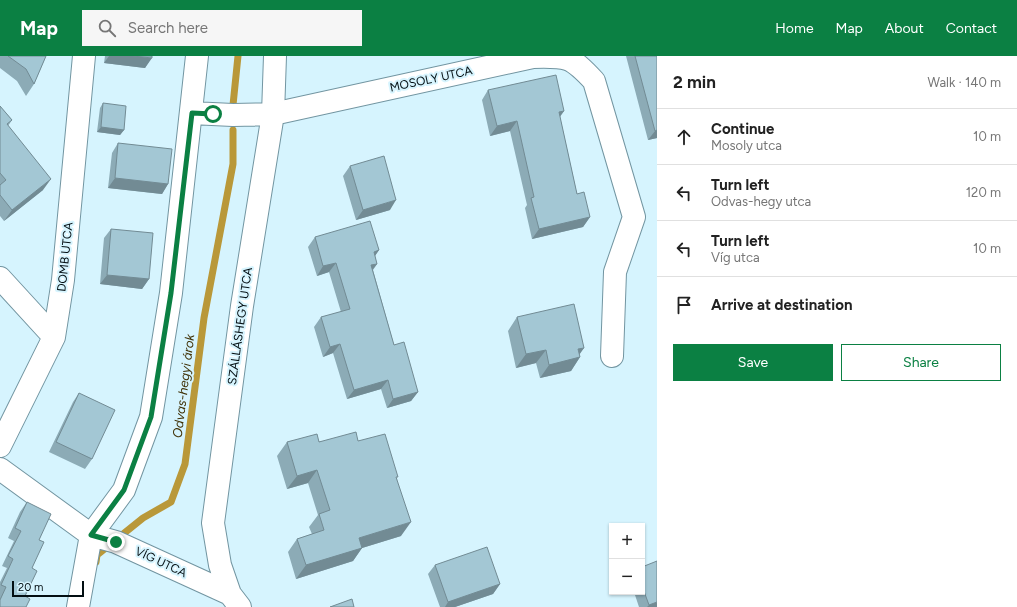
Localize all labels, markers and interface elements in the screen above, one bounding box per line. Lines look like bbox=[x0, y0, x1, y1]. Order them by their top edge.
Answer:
search box bbox=[82, 10, 362, 46]
text: Map bbox=[20, 17, 58, 40]
icon: search bbox=[96, 17, 118, 39]
text: Search here bbox=[128, 19, 208, 37]
text: Home bbox=[775, 20, 814, 37]
text: Map bbox=[836, 20, 863, 37]
text: About bbox=[885, 20, 924, 37]
text: Contact bbox=[946, 20, 997, 37]
street label: MOSOLY UTCA bbox=[388, 63, 474, 95]
text: 2 min bbox=[673, 72, 716, 92]
text: Walk · 140 m bbox=[927, 75, 1001, 90]
route start bbox=[204, 105, 222, 123]
text: Continue bbox=[711, 120, 774, 138]
icon: ahead bbox=[673, 126, 695, 148]
text: 10 m bbox=[973, 129, 1001, 144]
text: Mosoly utca bbox=[711, 138, 782, 153]
text: Turn left bbox=[711, 176, 769, 194]
icon: left bbox=[673, 182, 695, 204]
text: 120 m bbox=[966, 185, 1001, 200]
text: Odvas-hegy utca bbox=[711, 194, 811, 209]
street label: DOMB UTCA bbox=[54, 222, 76, 292]
text: Turn left bbox=[711, 232, 769, 250]
icon: left bbox=[673, 238, 695, 260]
text: 10 m bbox=[973, 241, 1001, 256]
text: Víg utca bbox=[711, 250, 760, 265]
street label: SZÁLLÁSHEGY UTCA bbox=[225, 266, 255, 386]
icon: arrive bbox=[673, 294, 695, 316]
text: Arrive at destination bbox=[711, 296, 852, 314]
water label: Odvas-hegyi árok bbox=[170, 333, 197, 439]
button: Save bbox=[673, 344, 833, 381]
button: Share bbox=[841, 344, 1001, 381]
map controls bbox=[609, 523, 645, 595]
button: + bbox=[609, 523, 645, 559]
route end bbox=[107, 533, 125, 551]
street label: VÍG UTCA bbox=[133, 544, 189, 580]
button: − bbox=[609, 559, 645, 595]
scale bar bbox=[12, 579, 84, 598]
text: 20 m bbox=[18, 581, 43, 594]

